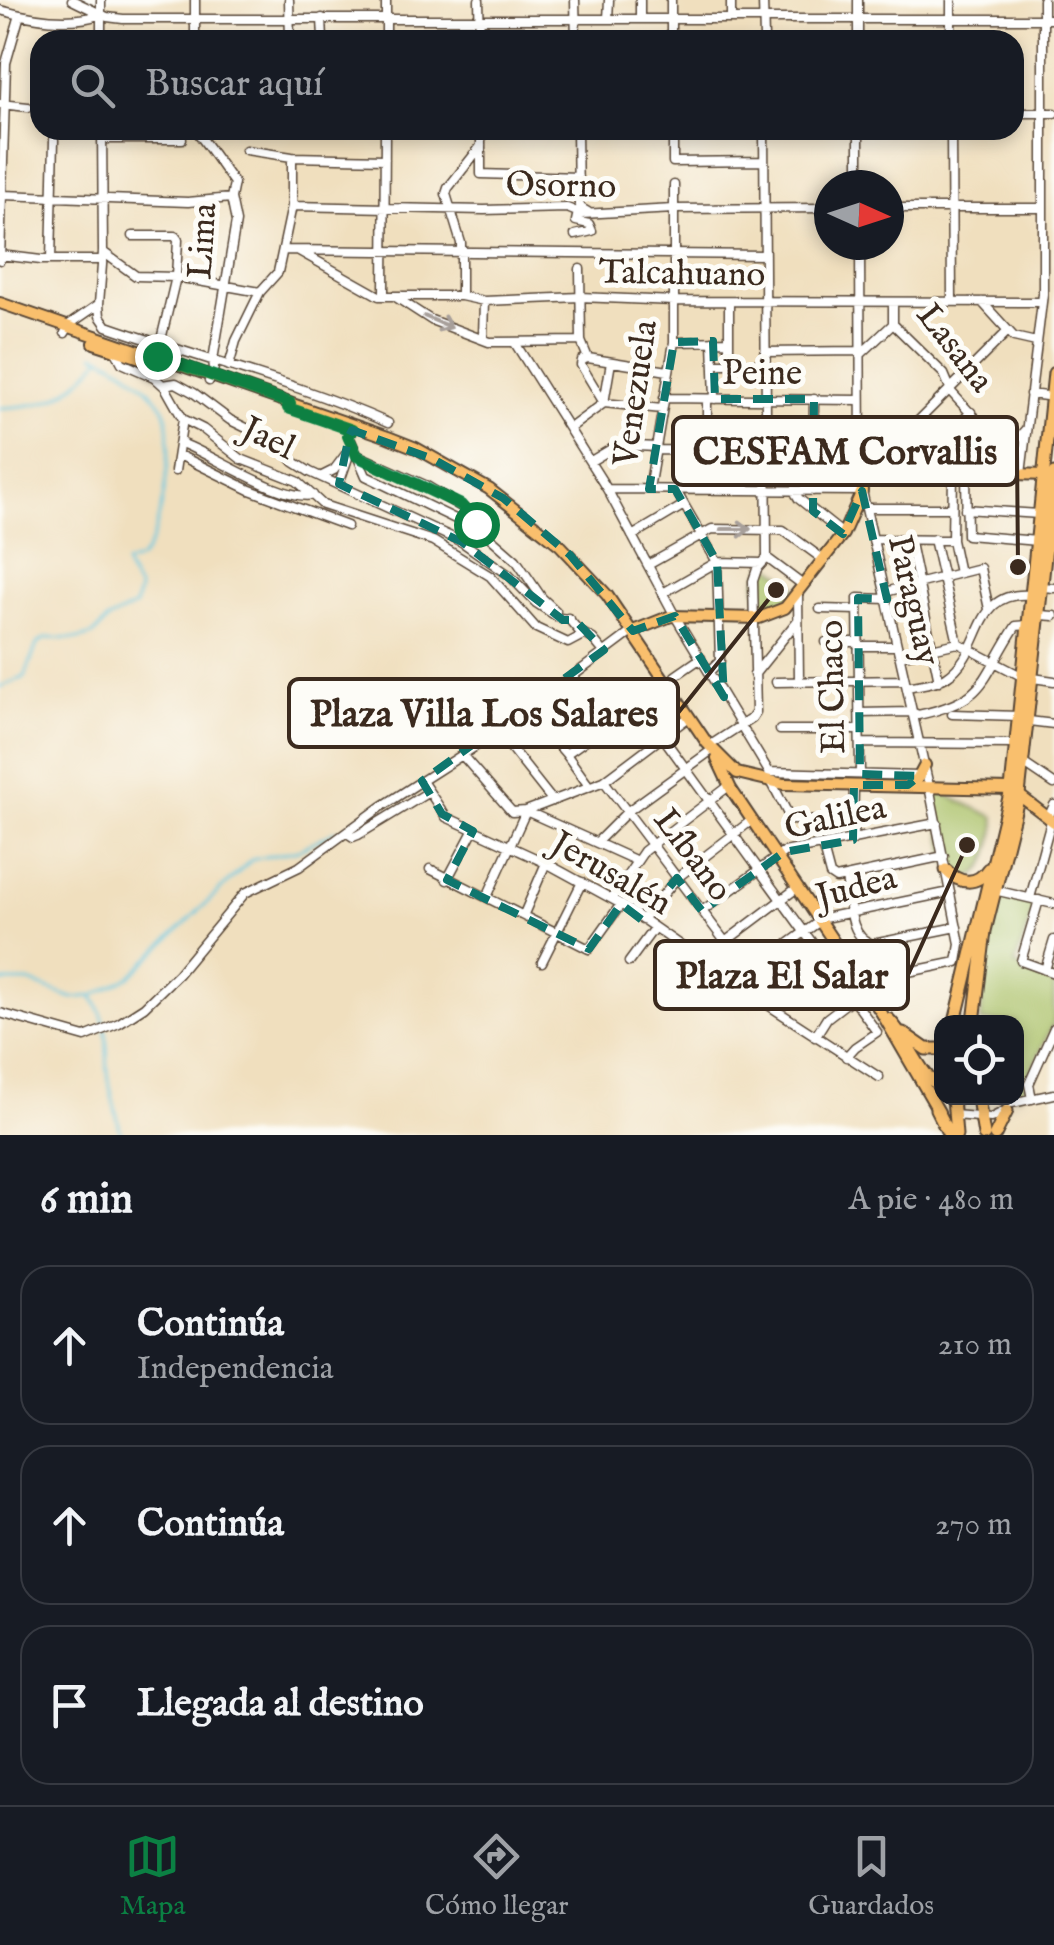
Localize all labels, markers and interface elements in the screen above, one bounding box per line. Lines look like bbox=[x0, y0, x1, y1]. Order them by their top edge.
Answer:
search box bbox=[30, 30, 1024, 140]
icon: search bbox=[65, 58, 120, 113]
text: Buscar aquí bbox=[145, 61, 323, 109]
street label: Osorno bbox=[505, 163, 617, 210]
north arrow bbox=[814, 170, 904, 260]
street label: Lima bbox=[178, 201, 229, 281]
street label: Talcahuano bbox=[598, 251, 766, 298]
street label: Lasana bbox=[905, 295, 1003, 403]
one-way arrow bbox=[422, 314, 453, 332]
street label: Venezuela bbox=[604, 317, 669, 470]
route end bbox=[135, 334, 181, 380]
street label: Peine bbox=[722, 352, 802, 397]
street label: Jael bbox=[230, 405, 302, 472]
callout: CESFAM Corvallis bbox=[673, 417, 1017, 485]
text: CESFAM Corvallis bbox=[693, 430, 997, 478]
route start bbox=[454, 502, 500, 548]
one-way arrow bbox=[720, 520, 752, 538]
street label: Paraguay bbox=[876, 531, 950, 671]
street label: El Chaco bbox=[810, 620, 857, 754]
callout: Plaza Villa Los Salares bbox=[289, 679, 678, 747]
text: Plaza Villa Los Salares bbox=[310, 692, 658, 740]
street label: Galilea bbox=[781, 786, 891, 851]
street label: Líbano bbox=[642, 800, 742, 911]
street label: Jerusalén bbox=[539, 820, 679, 927]
street label: Judea bbox=[808, 856, 903, 922]
callout: Plaza El Salar bbox=[655, 941, 908, 1009]
text: Plaza El Salar bbox=[676, 954, 889, 1002]
map controls bbox=[934, 1015, 1024, 1105]
button: locate bbox=[934, 1015, 1024, 1105]
text: 6 min bbox=[40, 1174, 133, 1227]
text: A pie · 480 m bbox=[848, 1180, 1014, 1221]
text: Continúa bbox=[137, 1301, 284, 1349]
icon: ahead bbox=[42, 1318, 97, 1373]
text: 210 m bbox=[938, 1325, 1012, 1366]
text: Independencia bbox=[137, 1349, 334, 1390]
icon: ahead bbox=[42, 1498, 97, 1553]
text: Continúa bbox=[137, 1501, 284, 1549]
text: 270 m bbox=[935, 1505, 1012, 1546]
icon: arrive bbox=[42, 1678, 97, 1733]
text: Llegada al destino bbox=[137, 1681, 424, 1729]
tab: Mapa bbox=[120, 1829, 186, 1924]
tab: Cómo llegar bbox=[425, 1829, 569, 1924]
tab: Guardados bbox=[808, 1829, 934, 1924]

